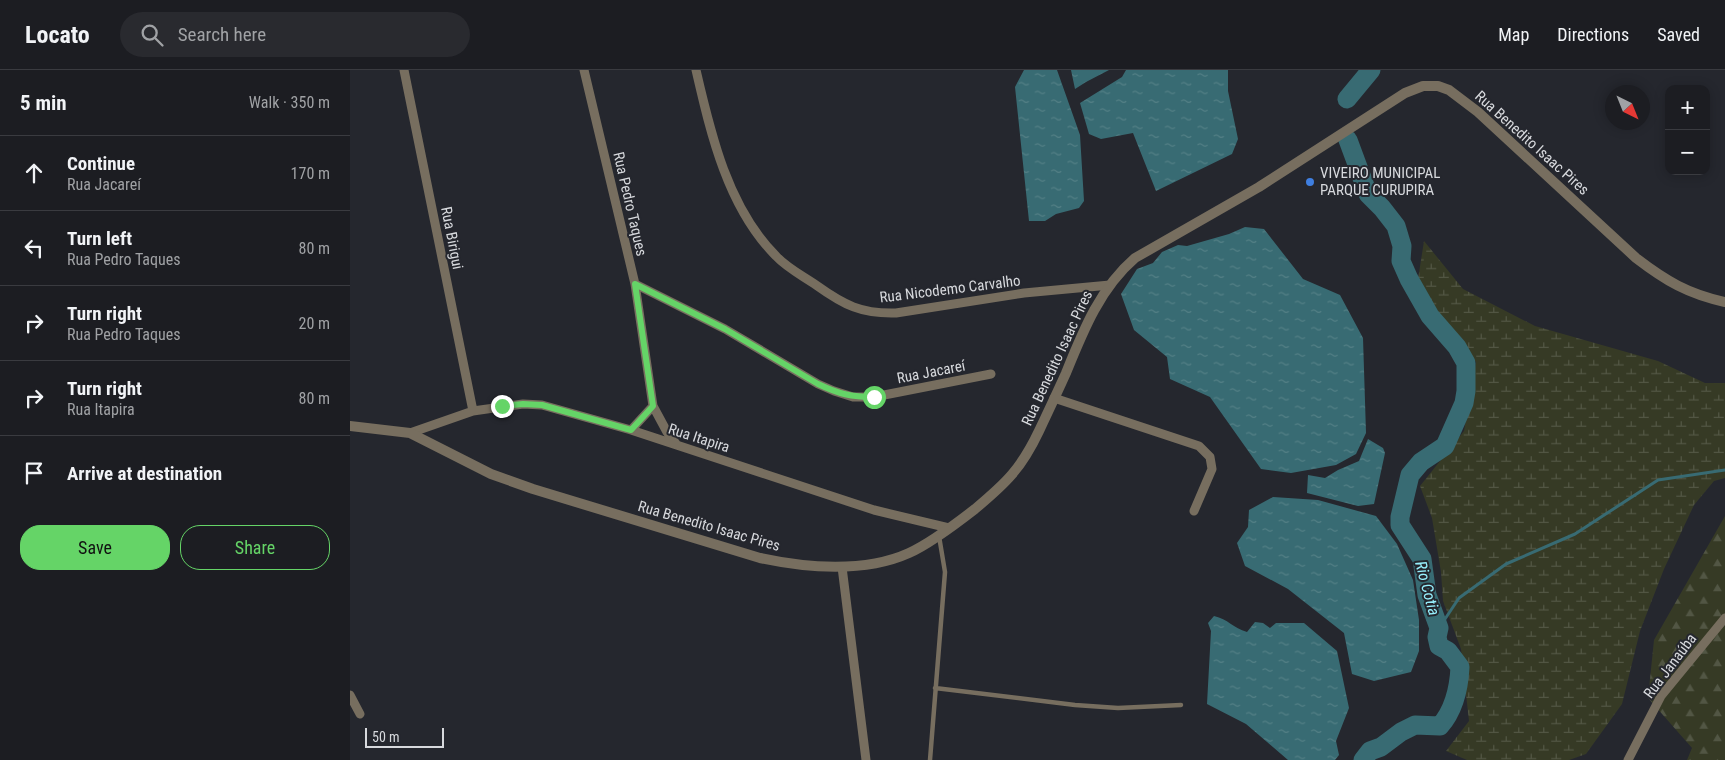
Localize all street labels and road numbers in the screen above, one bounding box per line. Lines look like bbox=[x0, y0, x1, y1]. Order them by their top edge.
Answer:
street label: Rua Benedito Isaac Pires bbox=[1471, 87, 1593, 199]
street label: Rua Pedro Taques bbox=[609, 150, 651, 258]
street label: Rua Birigui bbox=[437, 205, 467, 271]
street label: Rua Nicodemo Carvalho bbox=[878, 271, 1022, 307]
street label: Rua Benedito Isaac Pires bbox=[1018, 287, 1096, 428]
street label: Rua Jacareí bbox=[895, 356, 968, 387]
street label: Rua Itapira bbox=[666, 420, 732, 456]
street label: Rua Benedito Isaac Pires bbox=[636, 497, 782, 555]
street label: Rua Janaúba bbox=[1640, 630, 1700, 702]

